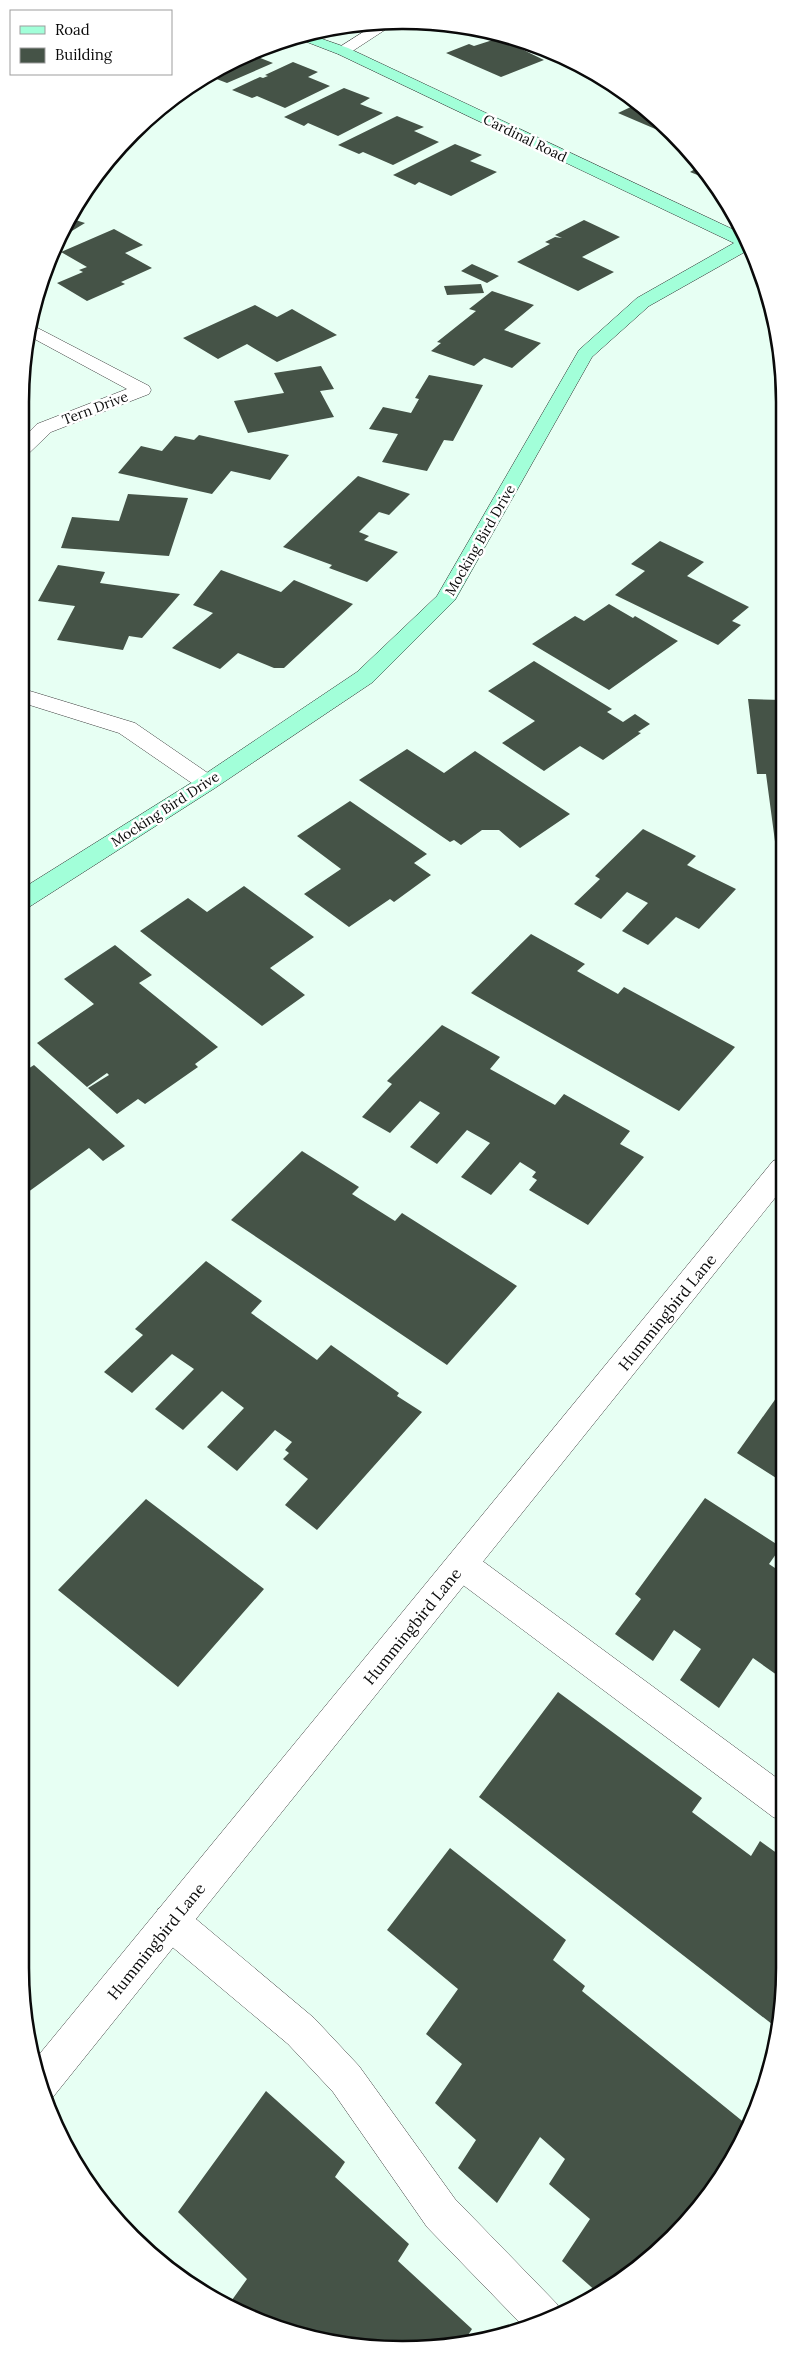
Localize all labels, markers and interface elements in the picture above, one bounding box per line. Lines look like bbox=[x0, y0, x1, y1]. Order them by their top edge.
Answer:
legend bbox=[10, 10, 172, 75]
text: Road bbox=[55, 20, 90, 39]
text: Building bbox=[55, 45, 113, 64]
street label: Cardinal Road bbox=[480, 110, 570, 166]
street label: Tern Drive bbox=[60, 387, 131, 429]
street label: Mocking Bird Drive bbox=[441, 481, 519, 599]
street label: Mocking Bird Drive bbox=[108, 767, 223, 851]
street label: Hummingbird Lane bbox=[614, 1249, 720, 1374]
street label: Hummingbird Lane bbox=[359, 1563, 465, 1688]
street label: Hummingbird Lane bbox=[103, 1878, 209, 2003]

